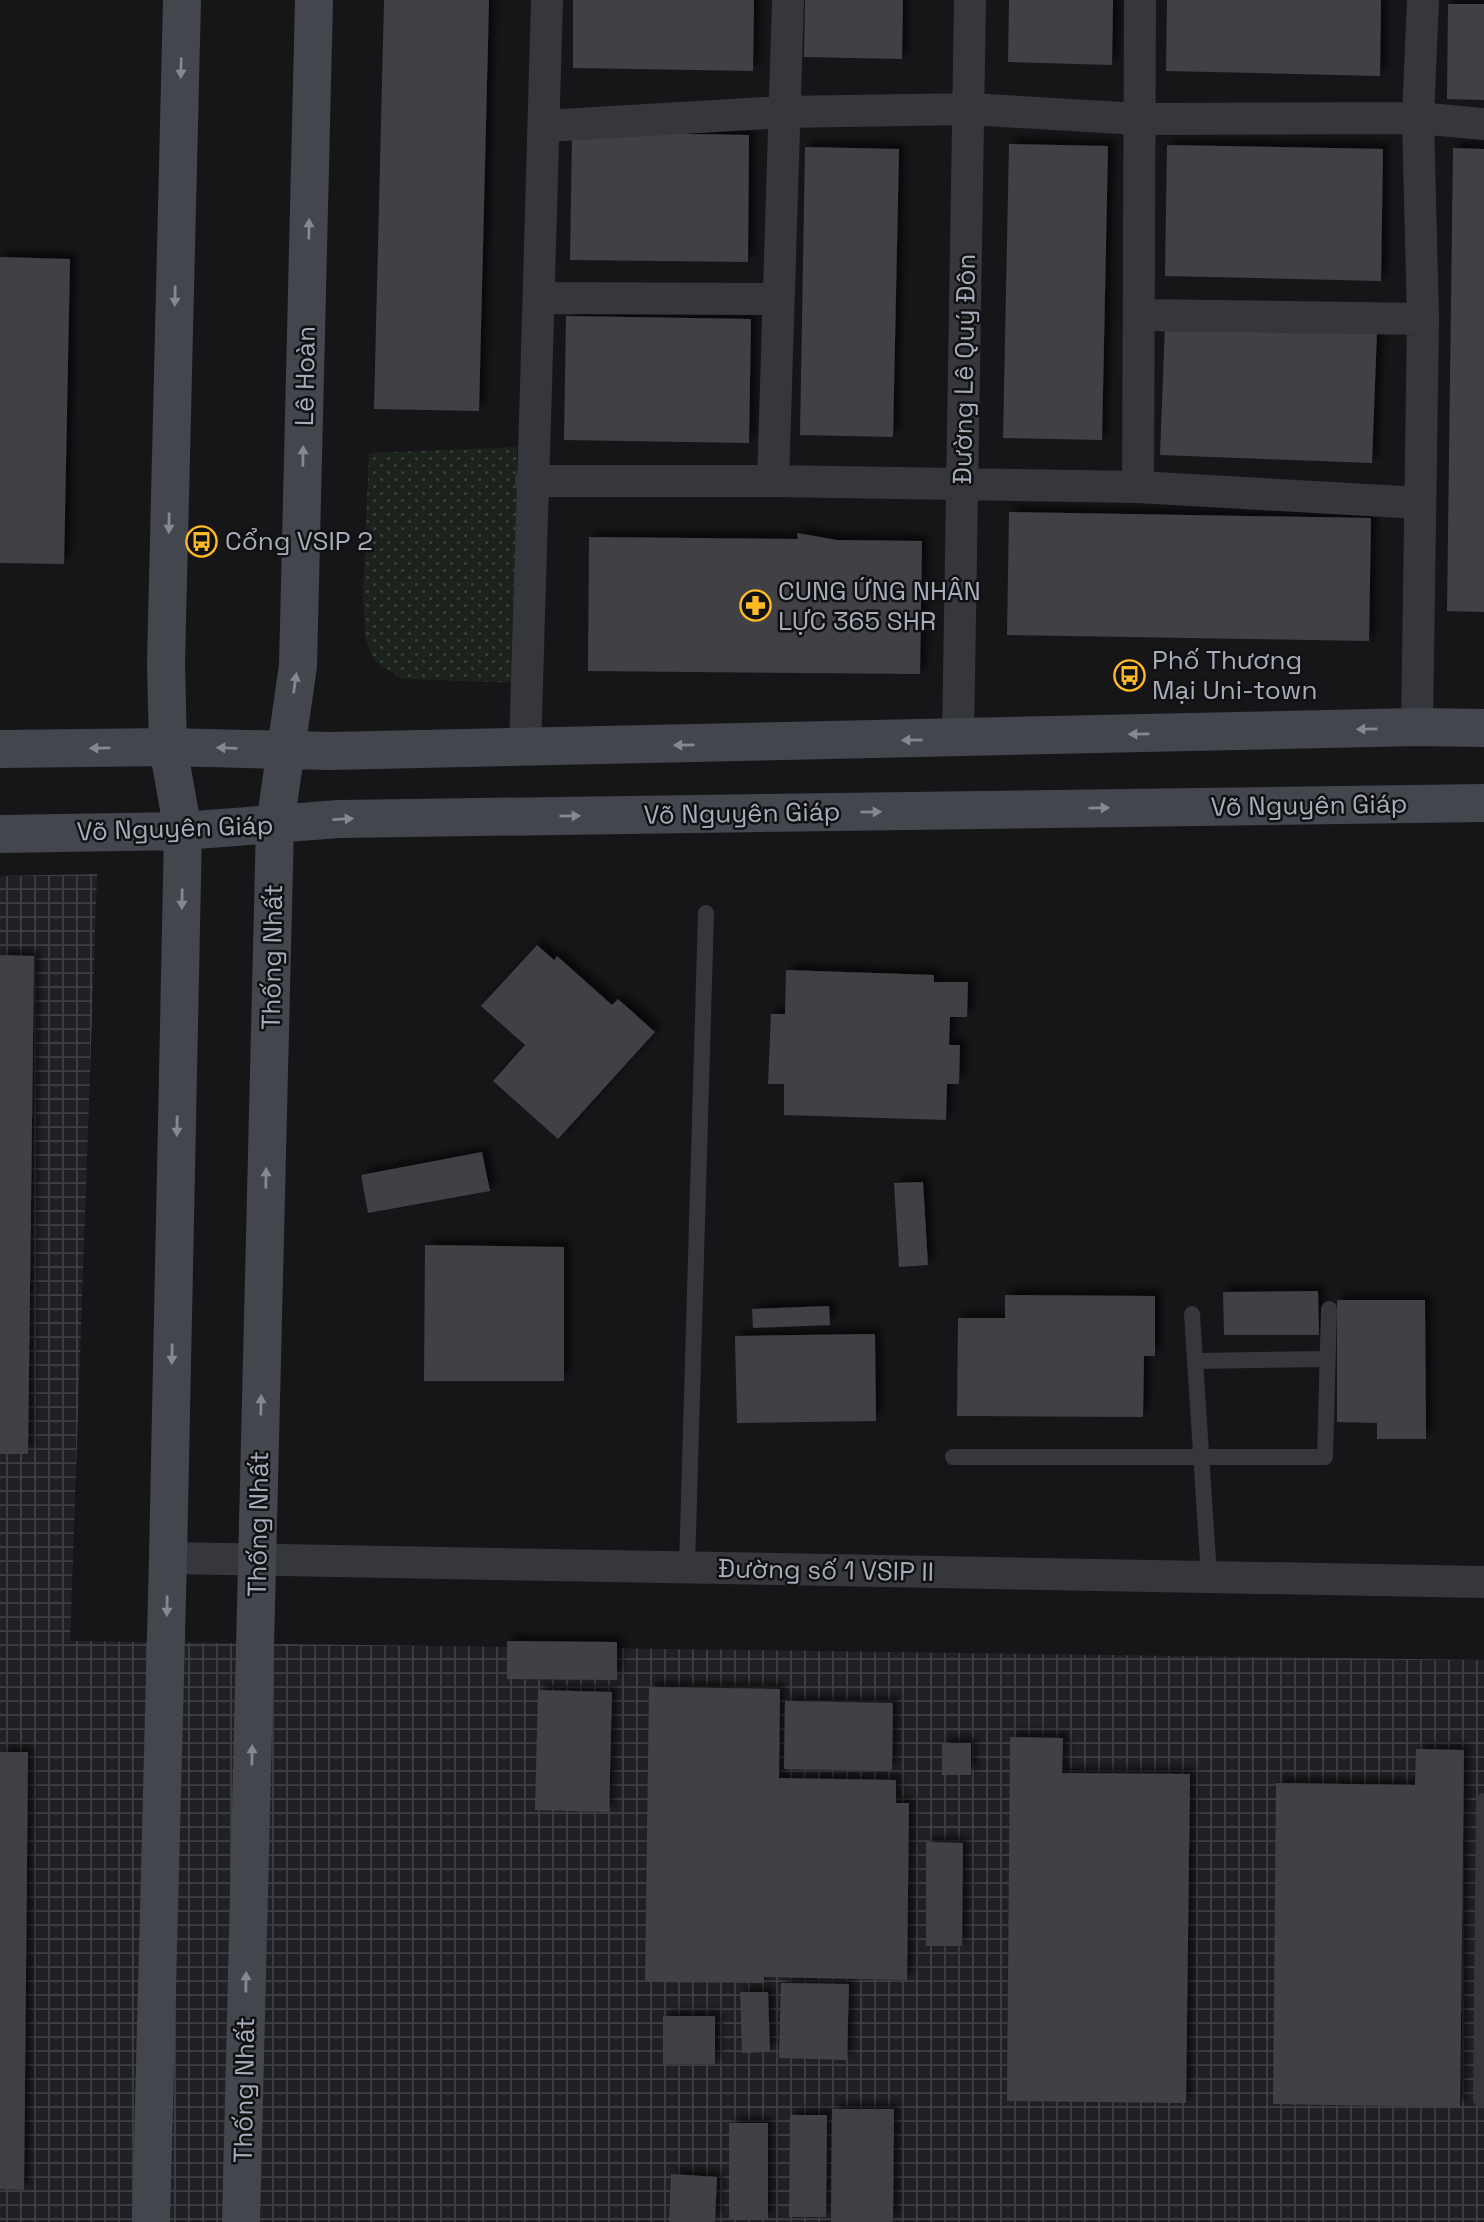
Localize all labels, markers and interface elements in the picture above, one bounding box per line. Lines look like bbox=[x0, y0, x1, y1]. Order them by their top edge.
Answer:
one-way arrow bbox=[175, 57, 186, 79]
one-way arrow bbox=[303, 217, 314, 239]
street label: Đường Lê Quý Đôn bbox=[945, 253, 983, 485]
one-way arrow bbox=[169, 285, 181, 307]
street label: Lê Hoàn bbox=[287, 326, 323, 426]
one-way arrow bbox=[297, 445, 309, 467]
one-way arrow bbox=[164, 512, 175, 534]
bus stop icon: Cổng VSIP 2 bbox=[185, 524, 219, 558]
place label: Cổng VSIP 2 bbox=[225, 524, 373, 558]
place label: CUNG ỨNG NHÂN LỰC 365 SHR bbox=[778, 574, 981, 638]
pharmacy icon: CUNG ỨNG NHÂN LỰC 365 SHR bbox=[738, 589, 772, 623]
place label: Phố Thương Mại Uni-town bbox=[1152, 643, 1317, 707]
bus stop icon: Phố Thương Mại Uni-town bbox=[1112, 658, 1146, 692]
one-way arrow bbox=[290, 672, 301, 694]
one-way arrow bbox=[1356, 723, 1378, 734]
one-way arrow bbox=[1128, 729, 1150, 740]
one-way arrow bbox=[901, 734, 923, 746]
one-way arrow bbox=[673, 739, 695, 750]
one-way arrow bbox=[88, 742, 110, 753]
one-way arrow bbox=[215, 743, 237, 754]
street label: Võ Nguyên Giáp bbox=[1210, 786, 1408, 824]
street label: Võ Nguyên Giáp bbox=[643, 794, 841, 832]
one-way arrow bbox=[1088, 803, 1110, 814]
one-way arrow bbox=[861, 806, 883, 817]
street label: Võ Nguyên Giáp bbox=[76, 808, 274, 848]
one-way arrow bbox=[560, 810, 582, 822]
one-way arrow bbox=[332, 814, 354, 825]
street label: Thống Nhất bbox=[254, 884, 290, 1030]
one-way arrow bbox=[176, 888, 188, 910]
one-way arrow bbox=[171, 1116, 183, 1138]
one-way arrow bbox=[260, 1166, 272, 1188]
one-way arrow bbox=[167, 1343, 178, 1365]
one-way arrow bbox=[255, 1394, 266, 1416]
street label: Thống Nhất bbox=[240, 1451, 276, 1597]
street label: Đường số 1 VSIP II bbox=[718, 1551, 934, 1589]
one-way arrow bbox=[161, 1595, 173, 1617]
one-way arrow bbox=[246, 1744, 258, 1766]
one-way arrow bbox=[241, 1971, 252, 1993]
street label: Thống Nhất bbox=[226, 2017, 262, 2163]

